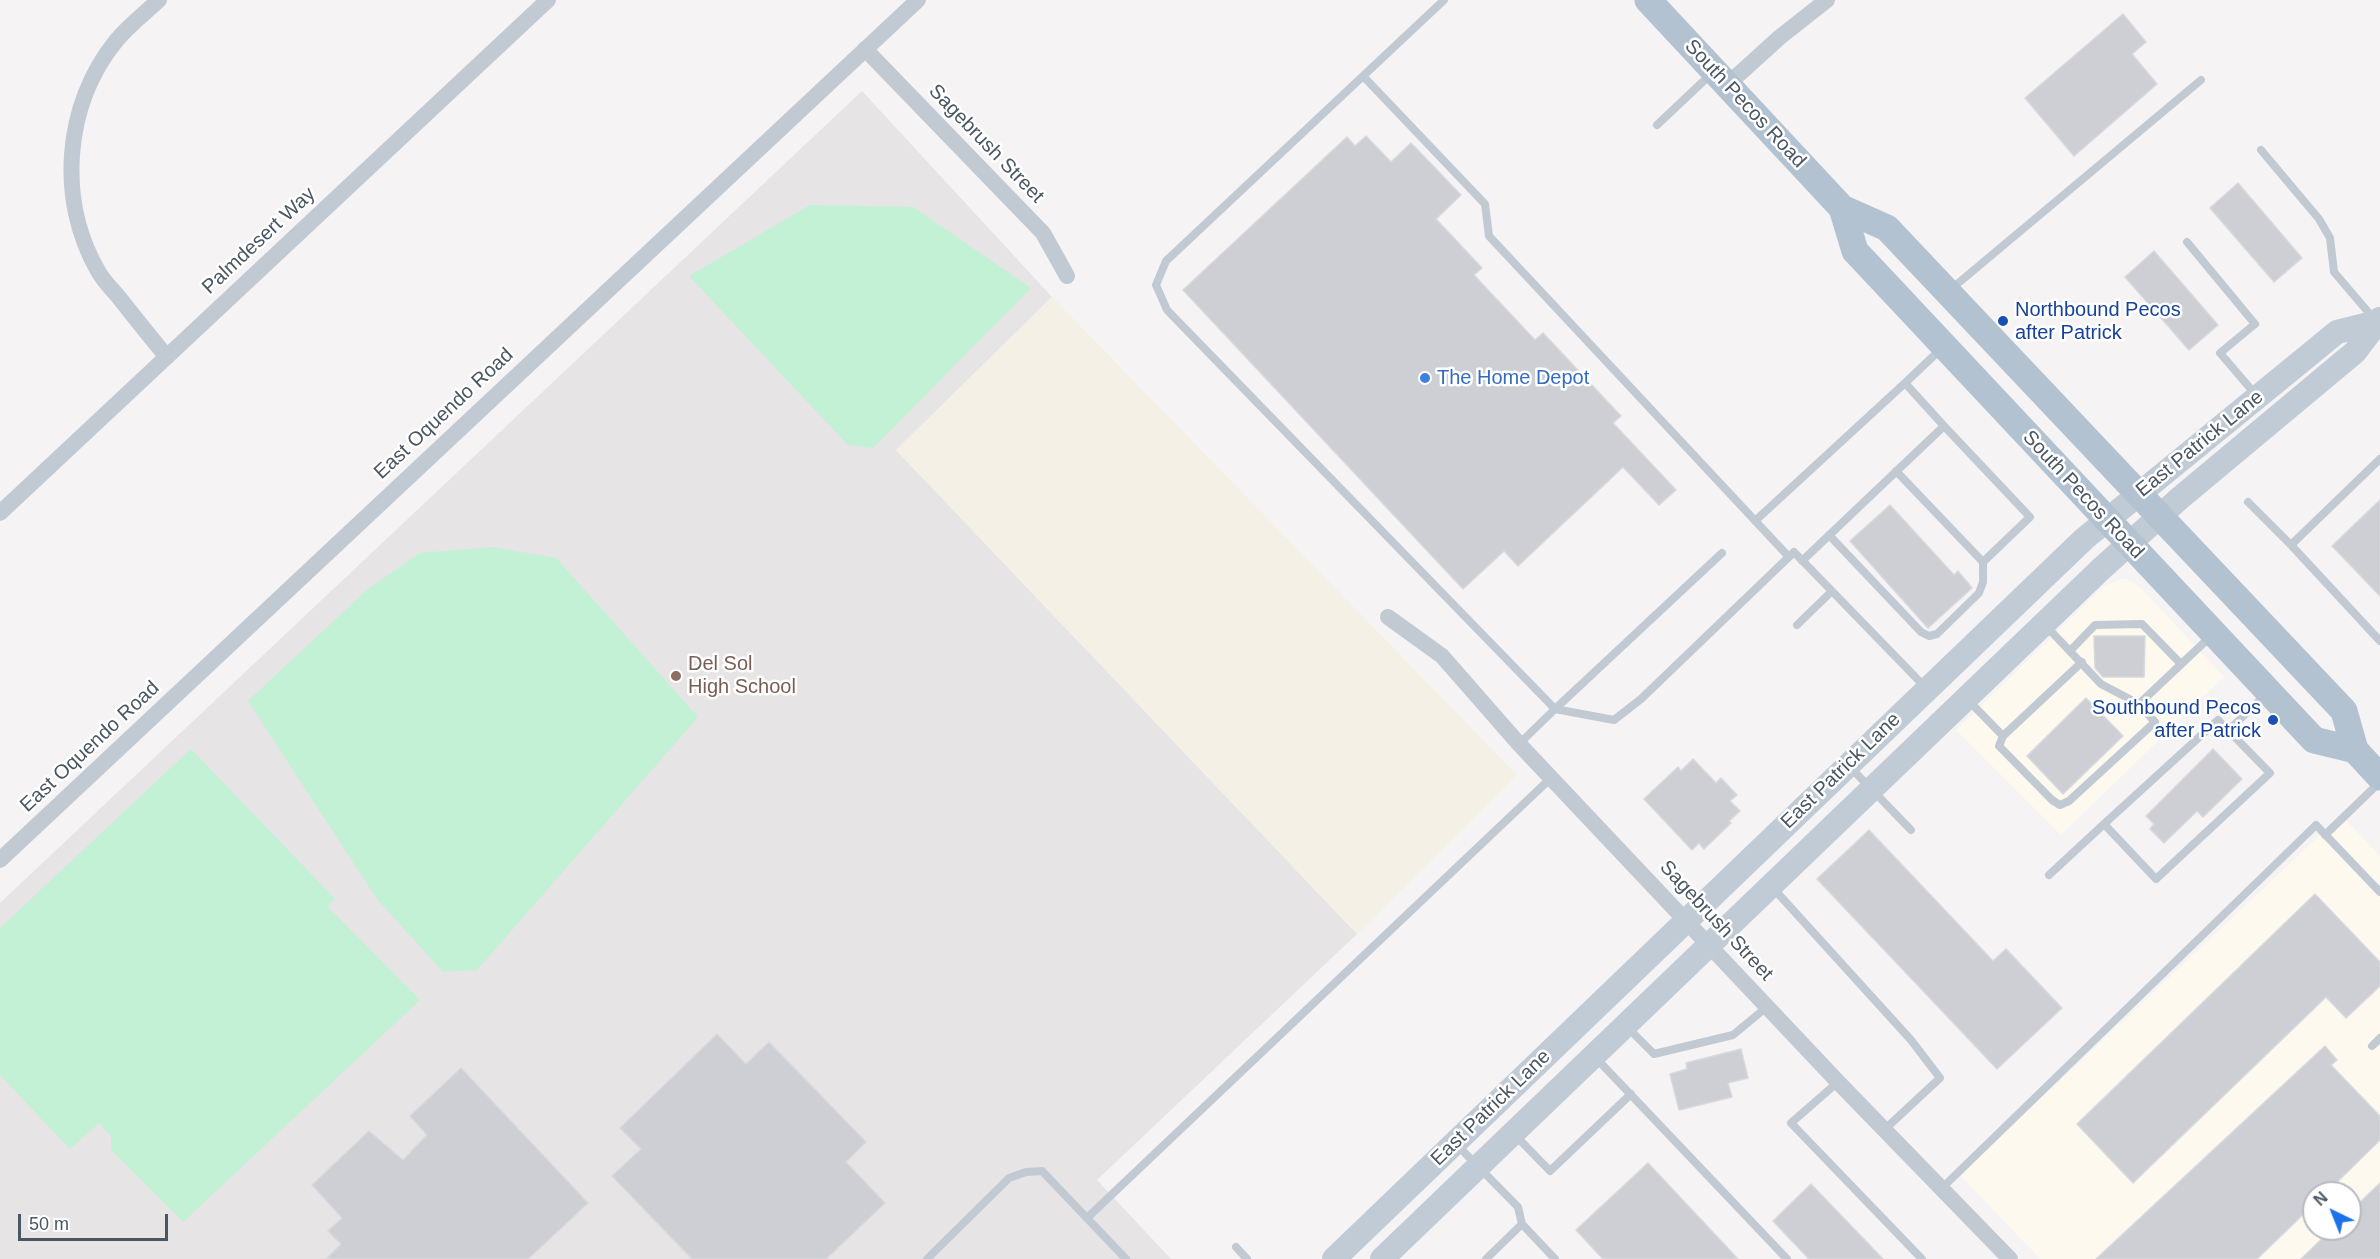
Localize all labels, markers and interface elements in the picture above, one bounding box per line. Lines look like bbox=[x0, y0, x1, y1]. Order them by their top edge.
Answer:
street label: South Pecos Road bbox=[1679, 35, 1811, 173]
street label: Sagebrush Street bbox=[923, 80, 1049, 208]
street label: Palmdesert Way bbox=[197, 182, 321, 300]
place label: Northbound Pecos after Patrick bbox=[2015, 298, 2181, 345]
marker: Northbound Pecos after Patrick bbox=[1996, 314, 2010, 328]
street label: East Oquendo Road bbox=[370, 343, 518, 485]
place label: The Home Depot bbox=[1437, 366, 1589, 390]
marker: The Home Depot bbox=[1418, 371, 1432, 385]
street label: East Patrick Lane bbox=[2132, 385, 2268, 503]
street label: South Pecos Road bbox=[2017, 426, 2149, 564]
place label: Del Sol High School bbox=[688, 652, 796, 699]
marker: Del Sol High School bbox=[669, 669, 683, 683]
street label: East Oquendo Road bbox=[16, 676, 164, 818]
place label: Southbound Pecos after Patrick bbox=[2092, 696, 2261, 743]
street label: East Patrick Lane bbox=[1776, 708, 1906, 834]
marker: Southbound Pecos after Patrick bbox=[2266, 713, 2280, 727]
street label: Sagebrush Street bbox=[1654, 856, 1778, 986]
street label: East Patrick Lane bbox=[1426, 1045, 1556, 1171]
north arrow bbox=[2302, 1181, 2362, 1241]
text: N bbox=[2311, 1189, 2331, 1209]
scale bar bbox=[21, 1202, 171, 1240]
text: 50 m bbox=[29, 1214, 69, 1234]

